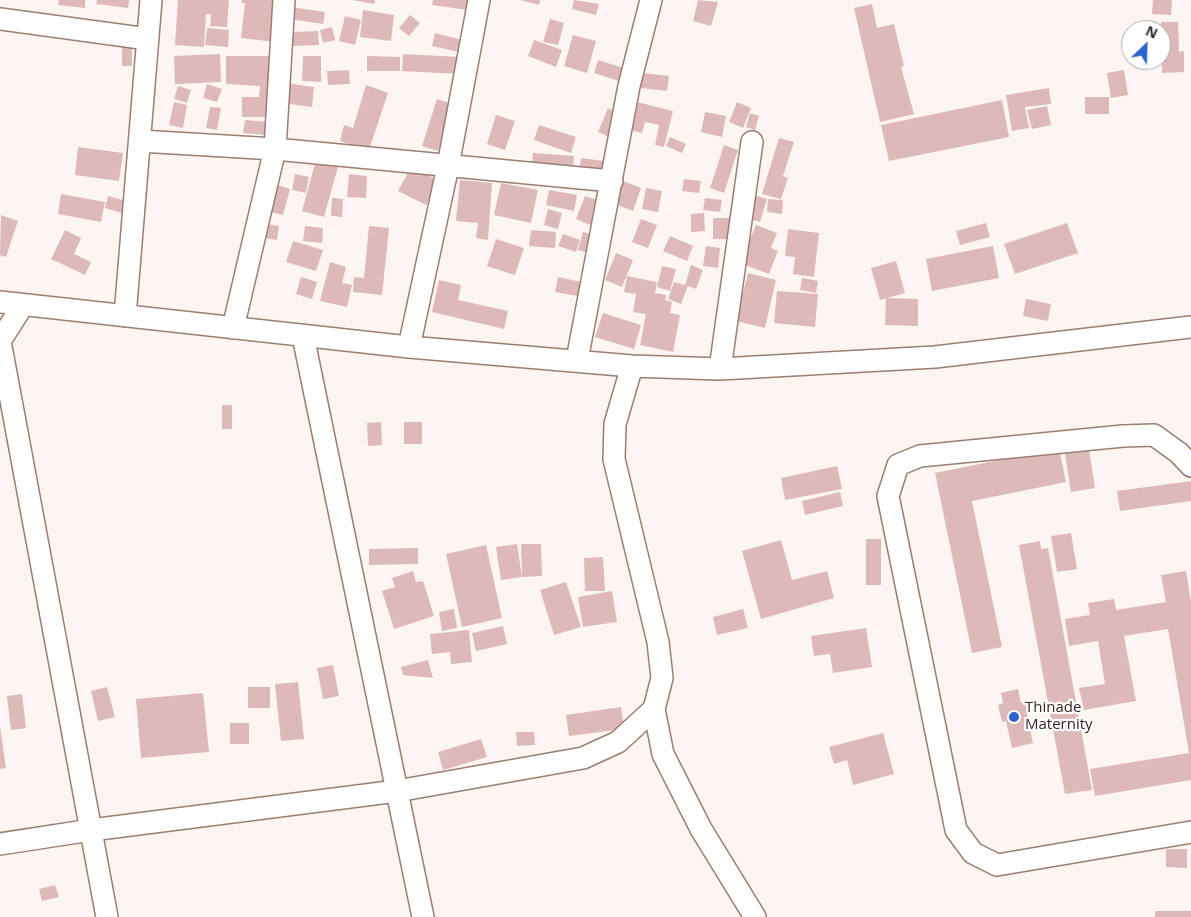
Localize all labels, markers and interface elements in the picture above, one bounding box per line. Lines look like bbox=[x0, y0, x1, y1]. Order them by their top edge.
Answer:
north arrow bbox=[1121, 20, 1171, 70]
text: N bbox=[1143, 21, 1161, 43]
place label: Thinade Maternity bbox=[1025, 699, 1093, 734]
marker: Thinade Maternity bbox=[1007, 710, 1021, 724]

